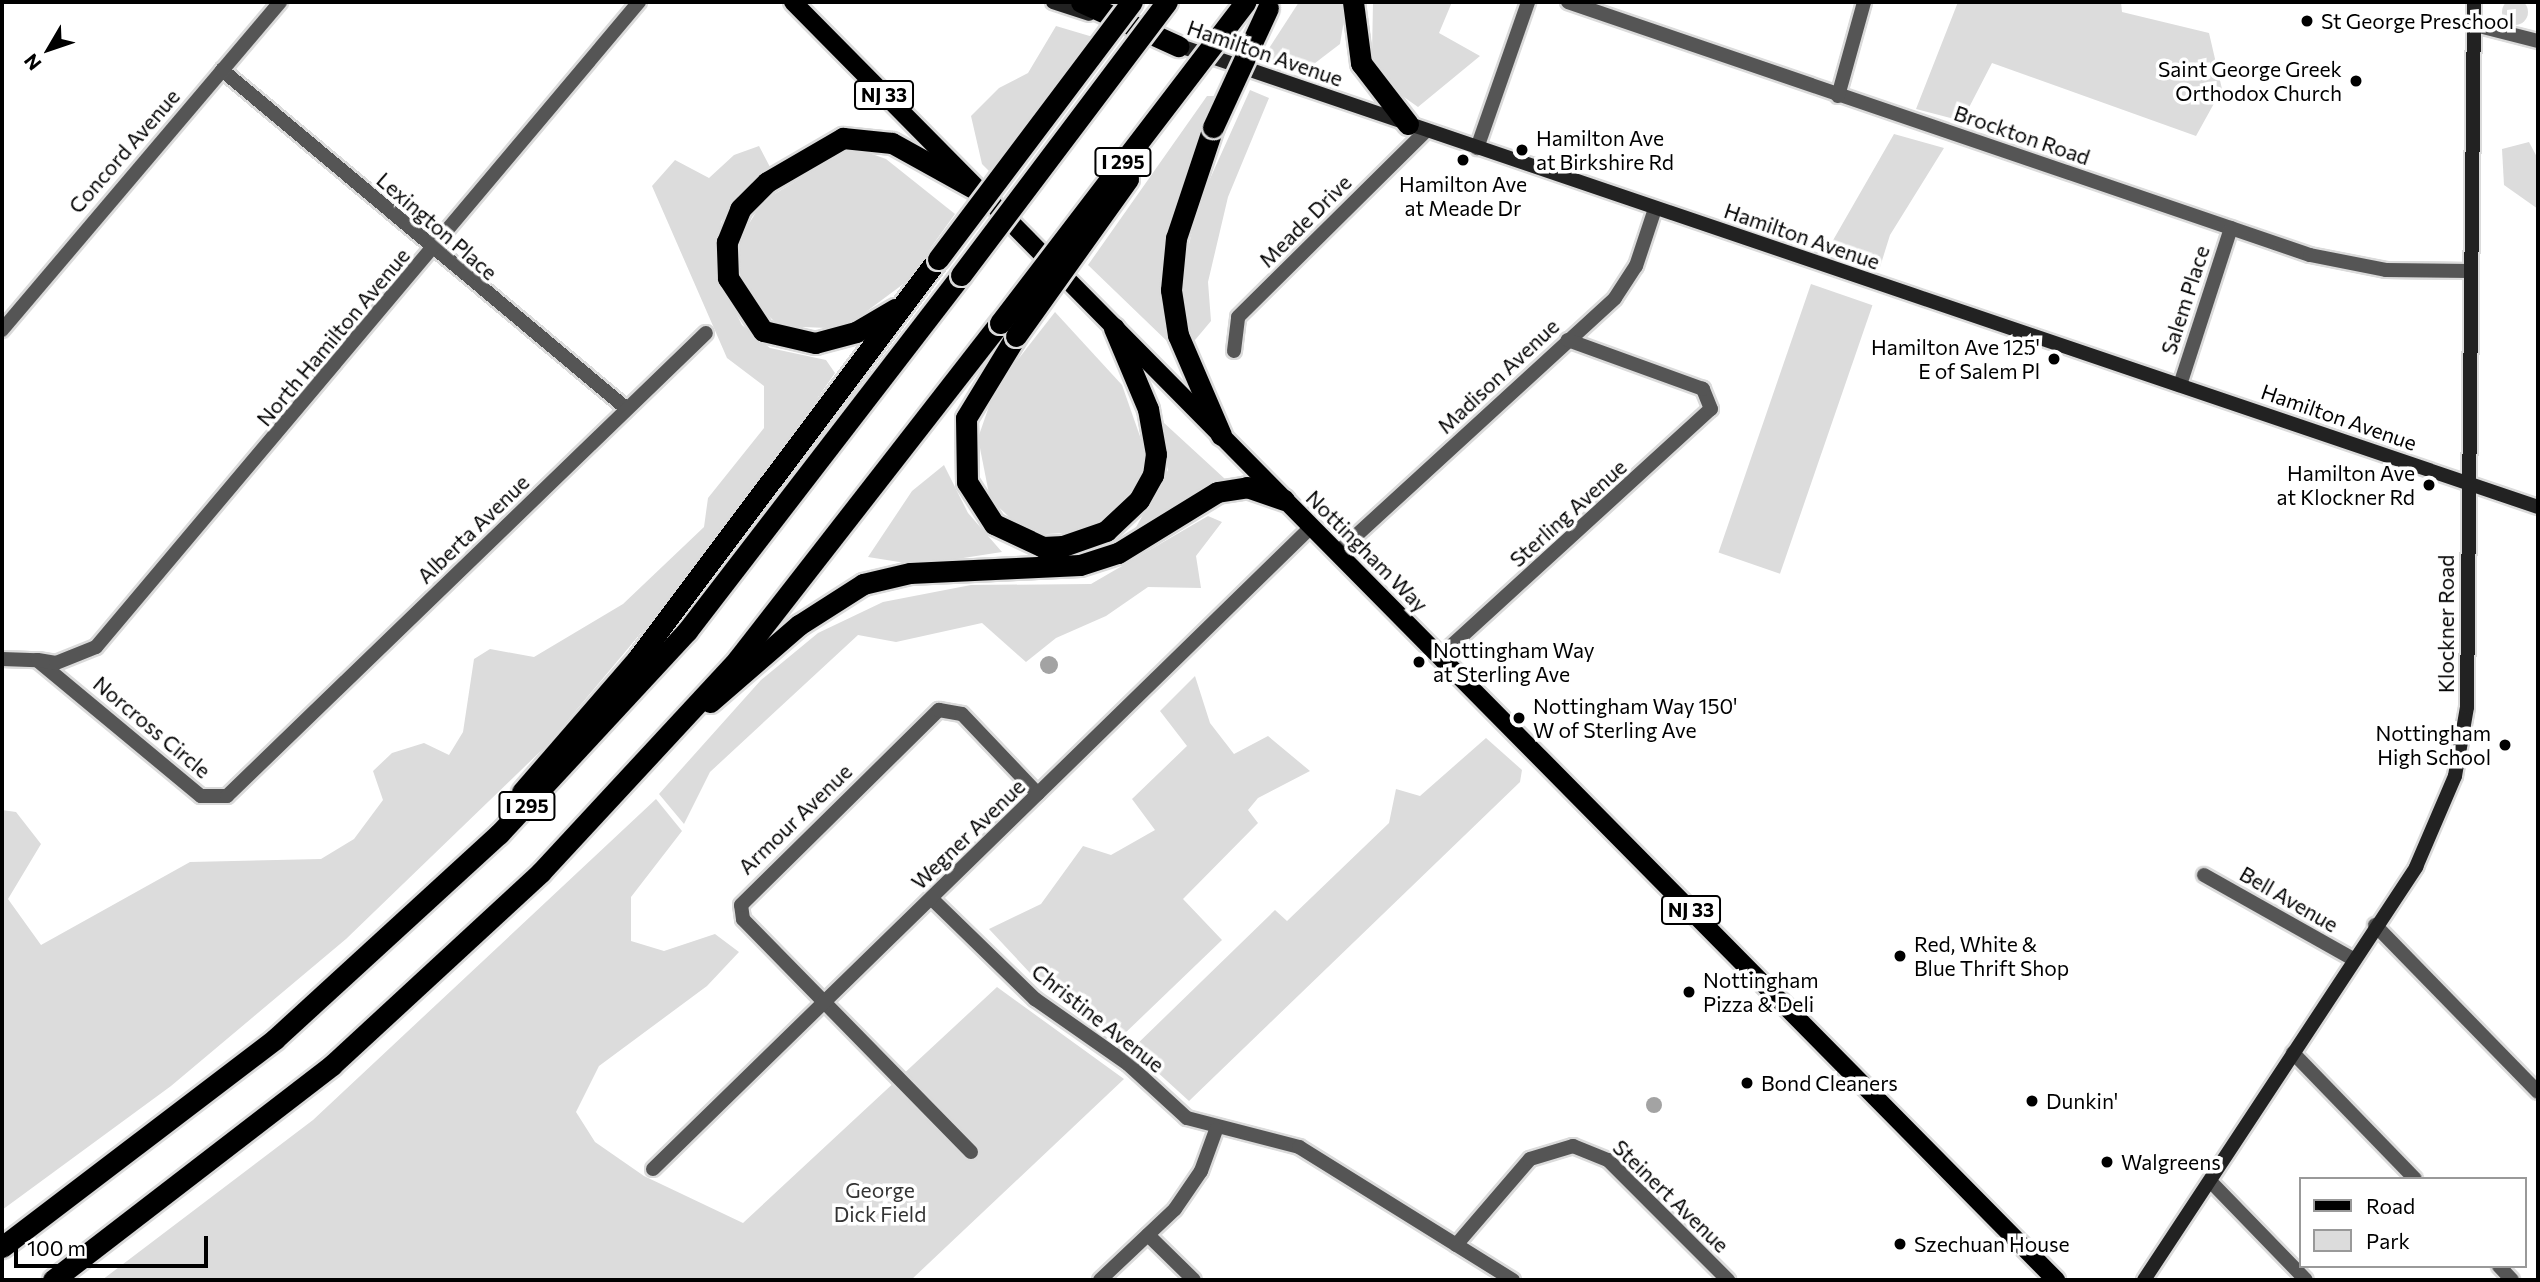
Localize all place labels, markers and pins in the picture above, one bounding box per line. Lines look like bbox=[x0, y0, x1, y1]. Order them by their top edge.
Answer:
place label: St George Preschool bbox=[2321, 8, 2514, 34]
marker: St George Preschool bbox=[2299, 13, 2315, 29]
place label: Saint George Greek Orthodox Church bbox=[2158, 56, 2342, 106]
marker: Saint George Greek Orthodox Church bbox=[2348, 73, 2364, 89]
place label: Hamilton Ave at Birkshire Rd bbox=[1536, 125, 1674, 175]
marker: Hamilton Ave at Birkshire Rd bbox=[1514, 142, 1530, 158]
marker: Hamilton Ave at Meade Dr bbox=[1455, 152, 1471, 168]
place label: Hamilton Ave at Meade Dr bbox=[1399, 171, 1527, 221]
place label: Hamilton Ave 125' E of Salem Pl bbox=[1871, 334, 2040, 384]
marker: Hamilton Ave 125' E of Salem Pl bbox=[2046, 351, 2062, 367]
place label: Hamilton Ave at Klockner Rd bbox=[2277, 460, 2415, 510]
marker: Hamilton Ave at Klockner Rd bbox=[2421, 477, 2437, 493]
place label: Nottingham Way at Sterling Ave bbox=[1433, 637, 1595, 687]
marker: Nottingham Way at Sterling Ave bbox=[1411, 654, 1427, 670]
place label: Nottingham Way 150' W of Sterling Ave bbox=[1533, 693, 1738, 743]
marker: Nottingham Way 150' W of Sterling Ave bbox=[1511, 710, 1527, 726]
place label: Nottingham High School bbox=[2375, 720, 2491, 770]
marker: Nottingham High School bbox=[2497, 737, 2513, 753]
place label: Red, White & Blue Thrift Shop bbox=[1914, 931, 2069, 981]
marker: Red, White & Blue Thrift Shop bbox=[1892, 948, 1908, 964]
place label: Nottingham Pizza & Deli bbox=[1703, 967, 1819, 1017]
marker: Nottingham Pizza & Deli bbox=[1681, 984, 1697, 1000]
place label: Bond Cleaners bbox=[1761, 1070, 1898, 1096]
marker: Bond Cleaners bbox=[1739, 1075, 1755, 1091]
place label: Dunkin' bbox=[2046, 1088, 2118, 1114]
marker: Dunkin' bbox=[2024, 1093, 2040, 1109]
place label: Walgreens bbox=[2121, 1149, 2221, 1175]
marker: Walgreens bbox=[2099, 1154, 2115, 1170]
place label: Szechuan House bbox=[1914, 1231, 2070, 1257]
marker: Szechuan House bbox=[1892, 1236, 1908, 1252]

